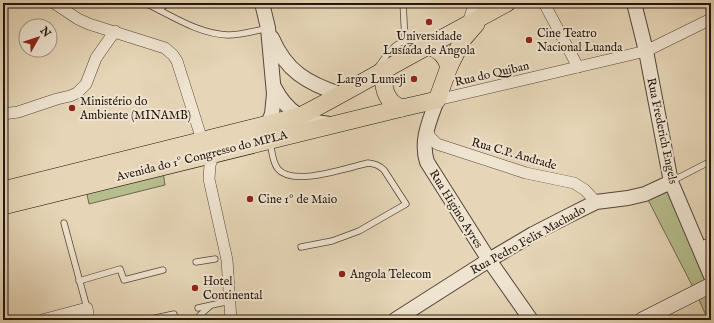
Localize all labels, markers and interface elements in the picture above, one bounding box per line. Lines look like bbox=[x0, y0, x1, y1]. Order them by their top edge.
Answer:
marker: Universidade Lusíada de Angola bbox=[424, 17, 434, 27]
north arrow bbox=[18, 18, 58, 58]
text: N bbox=[36, 23, 54, 41]
place label: Cine Teatro Nacional Luanda bbox=[537, 26, 623, 55]
place label: Universidade Lusíada de Angola bbox=[383, 29, 476, 58]
marker: Cine Teatro Nacional Luanda bbox=[524, 35, 534, 45]
street label: Rua do Quiban bbox=[453, 58, 531, 90]
place label: Largo Lumeji bbox=[337, 72, 406, 87]
marker: Largo Lumeji bbox=[409, 74, 419, 84]
street label: Rua Frederich Engels bbox=[643, 76, 681, 186]
place label: Ministério do Ambiente (MINAMB) bbox=[79, 94, 191, 123]
marker: Ministério do Ambiente (MINAMB) bbox=[67, 103, 77, 113]
street label: Avenida do 1º Congresso do MPLA bbox=[114, 127, 290, 185]
street label: Rua C.P. Andrade bbox=[470, 135, 559, 173]
street label: Rua Higino Ayres bbox=[426, 167, 486, 251]
place label: Cine 1º de Maio bbox=[258, 192, 338, 207]
marker: Cine 1º de Maio bbox=[245, 194, 255, 204]
street label: Rua Pedro Felix Machado bbox=[468, 202, 589, 278]
place label: Angola Telecom bbox=[349, 267, 431, 282]
marker: Angola Telecom bbox=[337, 269, 347, 279]
place label: Hotel Continental bbox=[203, 274, 263, 303]
marker: Hotel Continental bbox=[190, 283, 200, 293]

